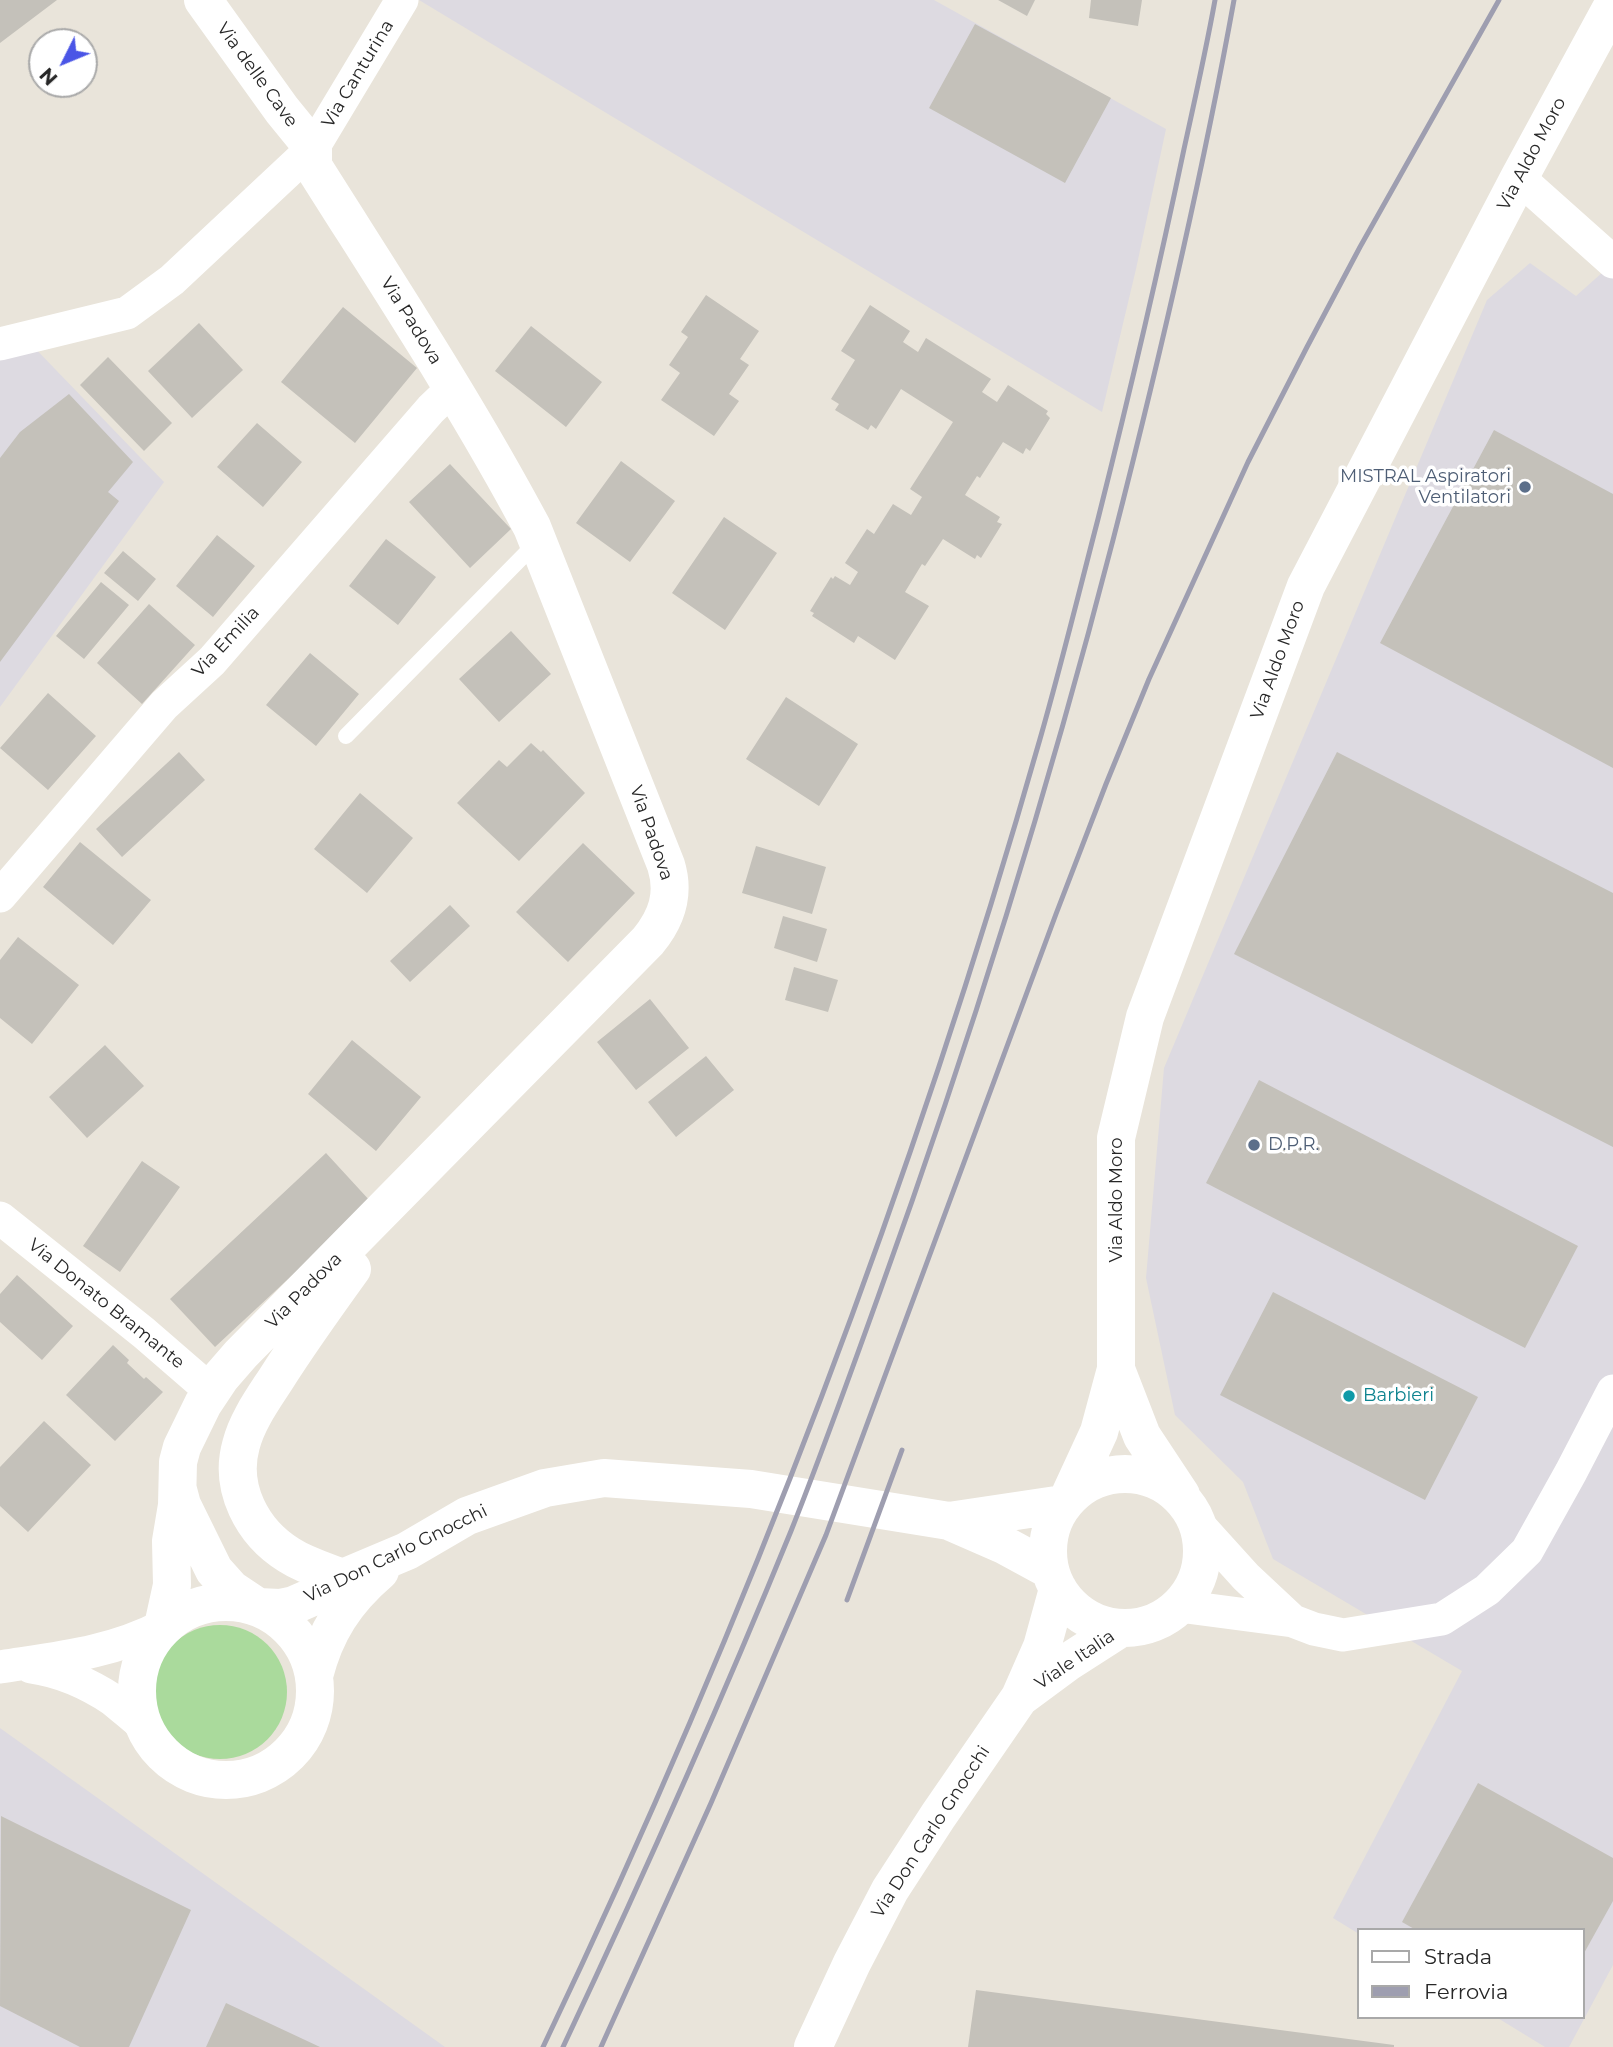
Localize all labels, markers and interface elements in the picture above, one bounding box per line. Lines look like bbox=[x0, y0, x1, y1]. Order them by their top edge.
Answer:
street label: Via Canturina bbox=[317, 16, 399, 132]
street label: Via delle Cave bbox=[212, 18, 302, 132]
north arrow bbox=[28, 28, 98, 98]
text: N bbox=[35, 63, 62, 90]
street label: Via Aldo Moro bbox=[1493, 94, 1571, 214]
street label: Via Padova bbox=[376, 273, 446, 369]
place label: MISTRAL Aspiratori Ventilatori bbox=[1340, 466, 1511, 508]
marker: MISTRAL Aspiratori Ventilatori bbox=[1517, 479, 1533, 495]
street label: Via Aldo Moro bbox=[1246, 598, 1310, 722]
street label: Via Emilia bbox=[188, 602, 264, 682]
street label: Via Padova bbox=[625, 783, 677, 883]
place label: D.P.R. bbox=[1268, 1134, 1319, 1156]
street label: Via Aldo Moro bbox=[1106, 1137, 1128, 1263]
marker: D.P.R. bbox=[1246, 1137, 1262, 1153]
street label: Via Donato Bramante bbox=[24, 1234, 188, 1374]
street label: Via Padova bbox=[261, 1248, 347, 1334]
place label: Barbieri bbox=[1363, 1385, 1434, 1407]
marker: Barbieri bbox=[1341, 1388, 1357, 1404]
street label: Via Don Carlo Gnocchi bbox=[301, 1500, 491, 1608]
street label: Viale Italia bbox=[1031, 1625, 1119, 1695]
street label: Via Don Carlo Gnocchi bbox=[867, 1742, 995, 1922]
legend bbox=[1358, 1928, 1585, 2019]
text: Strada bbox=[1424, 1944, 1492, 1969]
text: Ferrovia bbox=[1424, 1979, 1508, 2004]

